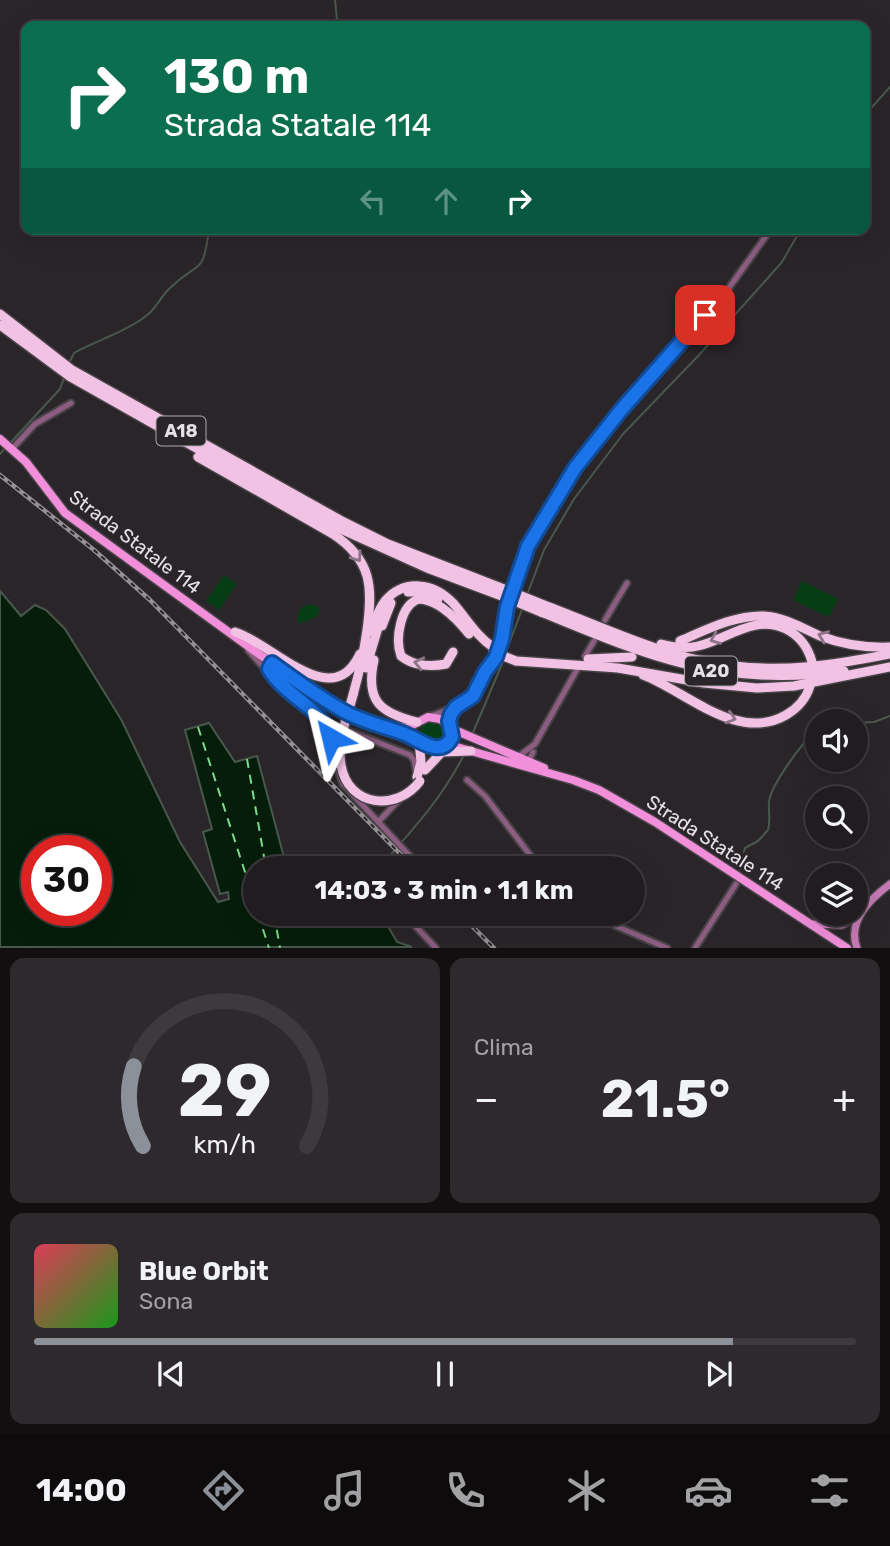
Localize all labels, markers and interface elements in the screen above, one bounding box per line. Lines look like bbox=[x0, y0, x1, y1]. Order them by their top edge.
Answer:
text: 130 m bbox=[164, 47, 309, 105]
icon: right bbox=[49, 49, 140, 140]
text: Strada Statale 114 bbox=[164, 106, 431, 144]
icon: left bbox=[354, 182, 392, 220]
icon: ahead bbox=[427, 182, 465, 220]
icon: right bbox=[500, 182, 538, 220]
pin bbox=[675, 285, 735, 345]
icon: arrive bbox=[686, 296, 724, 334]
road number: A18 bbox=[156, 416, 206, 446]
street label: Strada Statale 114 bbox=[65, 485, 205, 599]
one-way arrow bbox=[349, 549, 361, 562]
one-way arrow bbox=[710, 631, 722, 645]
one-way arrow bbox=[818, 631, 830, 645]
road number: A20 bbox=[685, 656, 737, 686]
one-way arrow bbox=[413, 657, 425, 671]
position arrow bbox=[294, 701, 368, 775]
map controls bbox=[805, 709, 868, 926]
button: sound bbox=[805, 709, 868, 772]
one-way arrow bbox=[724, 710, 736, 725]
button: search bbox=[805, 786, 868, 849]
street label: Strada Statale 114 bbox=[642, 790, 788, 896]
speed limit sign: 30 bbox=[21, 835, 112, 926]
button: layers bbox=[805, 863, 868, 926]
text: 14:03 · 3 min · 1.1 km bbox=[314, 875, 574, 906]
text: Clima bbox=[474, 1033, 534, 1061]
text: 29 bbox=[178, 1049, 272, 1135]
text: 21.5° bbox=[601, 1068, 730, 1130]
text: − bbox=[474, 1076, 499, 1122]
text: + bbox=[832, 1076, 856, 1122]
text: km/h bbox=[194, 1130, 256, 1159]
text: Blue Orbit bbox=[139, 1256, 269, 1287]
text: Sona bbox=[139, 1287, 193, 1315]
icon: previous bbox=[152, 1355, 190, 1393]
icon: pause bbox=[426, 1355, 464, 1393]
icon: next bbox=[700, 1355, 738, 1393]
icon: directions bbox=[199, 1466, 248, 1515]
icon: music bbox=[320, 1466, 369, 1515]
icon: phone bbox=[441, 1466, 490, 1515]
icon: climate bbox=[562, 1466, 611, 1515]
icon: car bbox=[684, 1466, 733, 1515]
icon: filters bbox=[805, 1466, 854, 1515]
text: 14:00 bbox=[36, 1471, 127, 1509]

